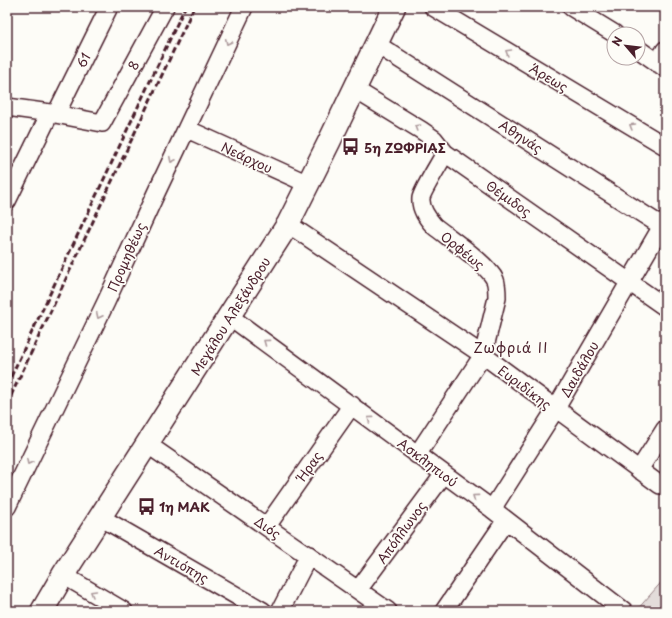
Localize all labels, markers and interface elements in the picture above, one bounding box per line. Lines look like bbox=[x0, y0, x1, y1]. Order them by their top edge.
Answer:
north arrow bbox=[606, 26, 646, 66]
text: N bbox=[607, 33, 626, 49]
one-way arrow bbox=[225, 38, 233, 46]
street label: 61 bbox=[71, 49, 95, 71]
one-way arrow bbox=[505, 50, 512, 57]
street label: 8 bbox=[123, 57, 143, 73]
street label: Άρεως bbox=[526, 58, 572, 96]
street label: Αθηνάς bbox=[495, 115, 547, 157]
one-way arrow bbox=[414, 124, 421, 132]
one-way arrow bbox=[629, 124, 636, 131]
street label: Νεάρχου bbox=[218, 137, 276, 177]
bus stop icon: 5η ΖΩΦΡΙΑΣ bbox=[341, 137, 361, 157]
place label: 5η ΖΩΦΡΙΑΣ bbox=[364, 138, 446, 157]
one-way arrow bbox=[169, 155, 177, 163]
street label: Θέμιδος bbox=[482, 175, 536, 221]
street label: Προμηθέως bbox=[102, 219, 150, 295]
street label: Ορφέως bbox=[437, 226, 489, 274]
street label: Μεγάλου Αλεξάνδρου bbox=[186, 253, 274, 379]
one-way arrow bbox=[97, 311, 104, 319]
district label: Ζωφριά ΙΙ bbox=[474, 337, 548, 358]
street label: Δαιδάλου bbox=[555, 337, 603, 401]
one-way arrow bbox=[263, 340, 270, 347]
street label: Ευριδίκης bbox=[494, 361, 556, 414]
one-way arrow bbox=[368, 417, 375, 424]
street label: Ασκληπιού bbox=[394, 433, 462, 491]
street label: Ήρας bbox=[291, 447, 326, 486]
one-way arrow bbox=[26, 457, 34, 465]
one-way arrow bbox=[472, 494, 479, 502]
bus stop icon: 1η ΜΑΚ bbox=[136, 496, 156, 516]
place label: 1η ΜΑΚ bbox=[159, 497, 210, 516]
street label: Απόλλωνος bbox=[372, 497, 430, 567]
street label: Διός bbox=[251, 511, 285, 543]
street label: Αντιόπης bbox=[151, 541, 213, 587]
one-way arrow bbox=[90, 591, 97, 598]

